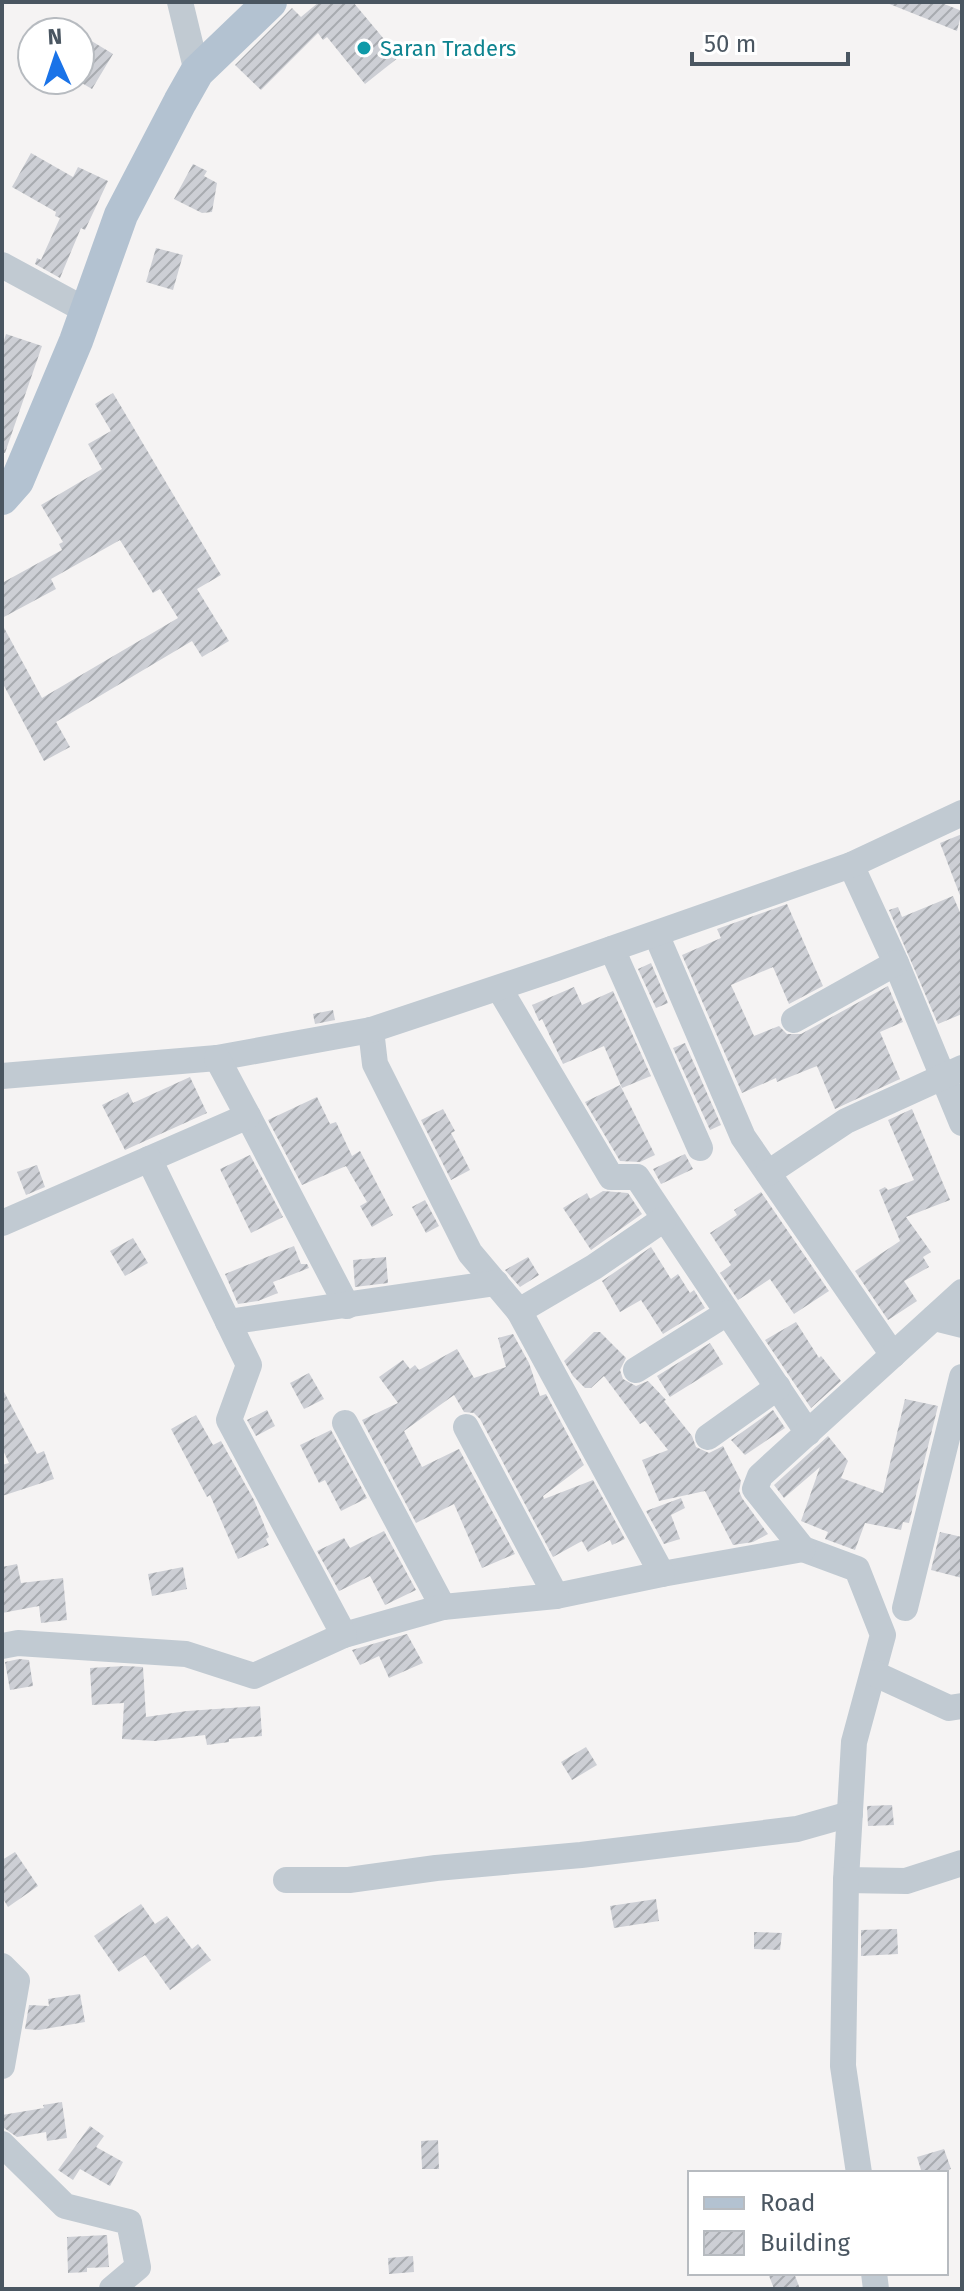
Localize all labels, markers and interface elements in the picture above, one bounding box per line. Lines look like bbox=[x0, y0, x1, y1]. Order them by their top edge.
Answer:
north arrow bbox=[16, 16, 96, 96]
scale bar bbox=[692, 16, 848, 66]
text: N bbox=[47, 23, 63, 50]
text: 50 m bbox=[704, 30, 756, 58]
place label: Saran Traders bbox=[380, 35, 516, 62]
marker: Saran Traders bbox=[355, 39, 373, 57]
legend bbox=[688, 2171, 948, 2275]
text: Road bbox=[760, 2189, 815, 2217]
text: Building bbox=[760, 2229, 850, 2257]

